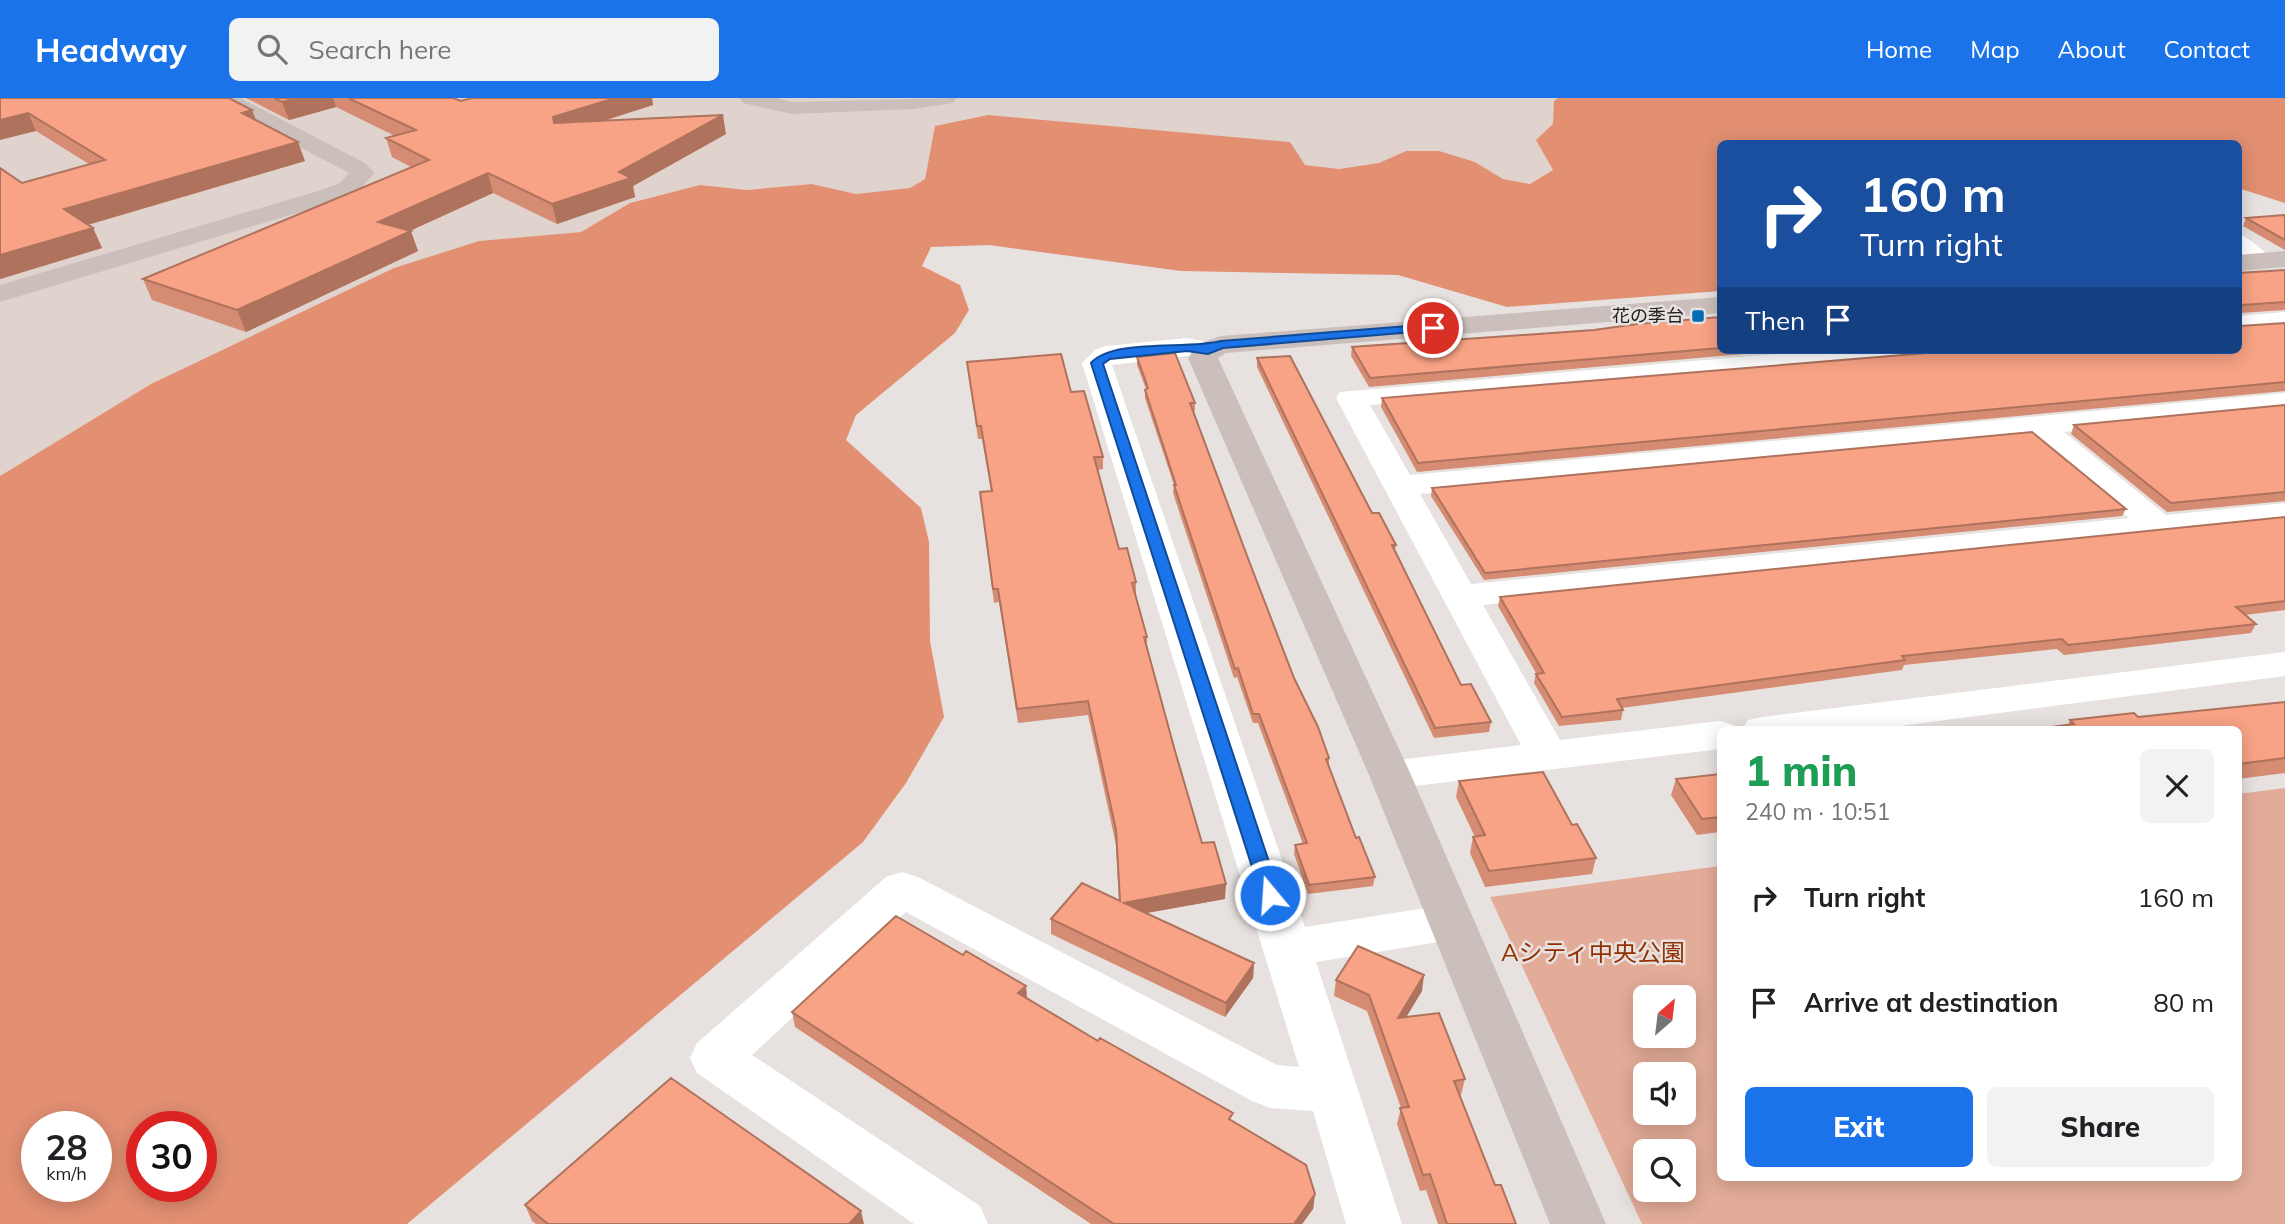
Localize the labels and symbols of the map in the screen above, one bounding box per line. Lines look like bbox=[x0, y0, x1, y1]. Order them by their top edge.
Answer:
pin bbox=[1403, 298, 1463, 358]
place label: 花の季台 bbox=[1612, 304, 1684, 327]
marker: 花の季台 bbox=[1690, 308, 1706, 324]
position arrow bbox=[1233, 858, 1307, 932]
park label: Aシティ中央公園 bbox=[1501, 937, 1685, 967]
north arrow bbox=[1633, 985, 1696, 1048]
speed limit sign: 30 bbox=[126, 1111, 217, 1202]

